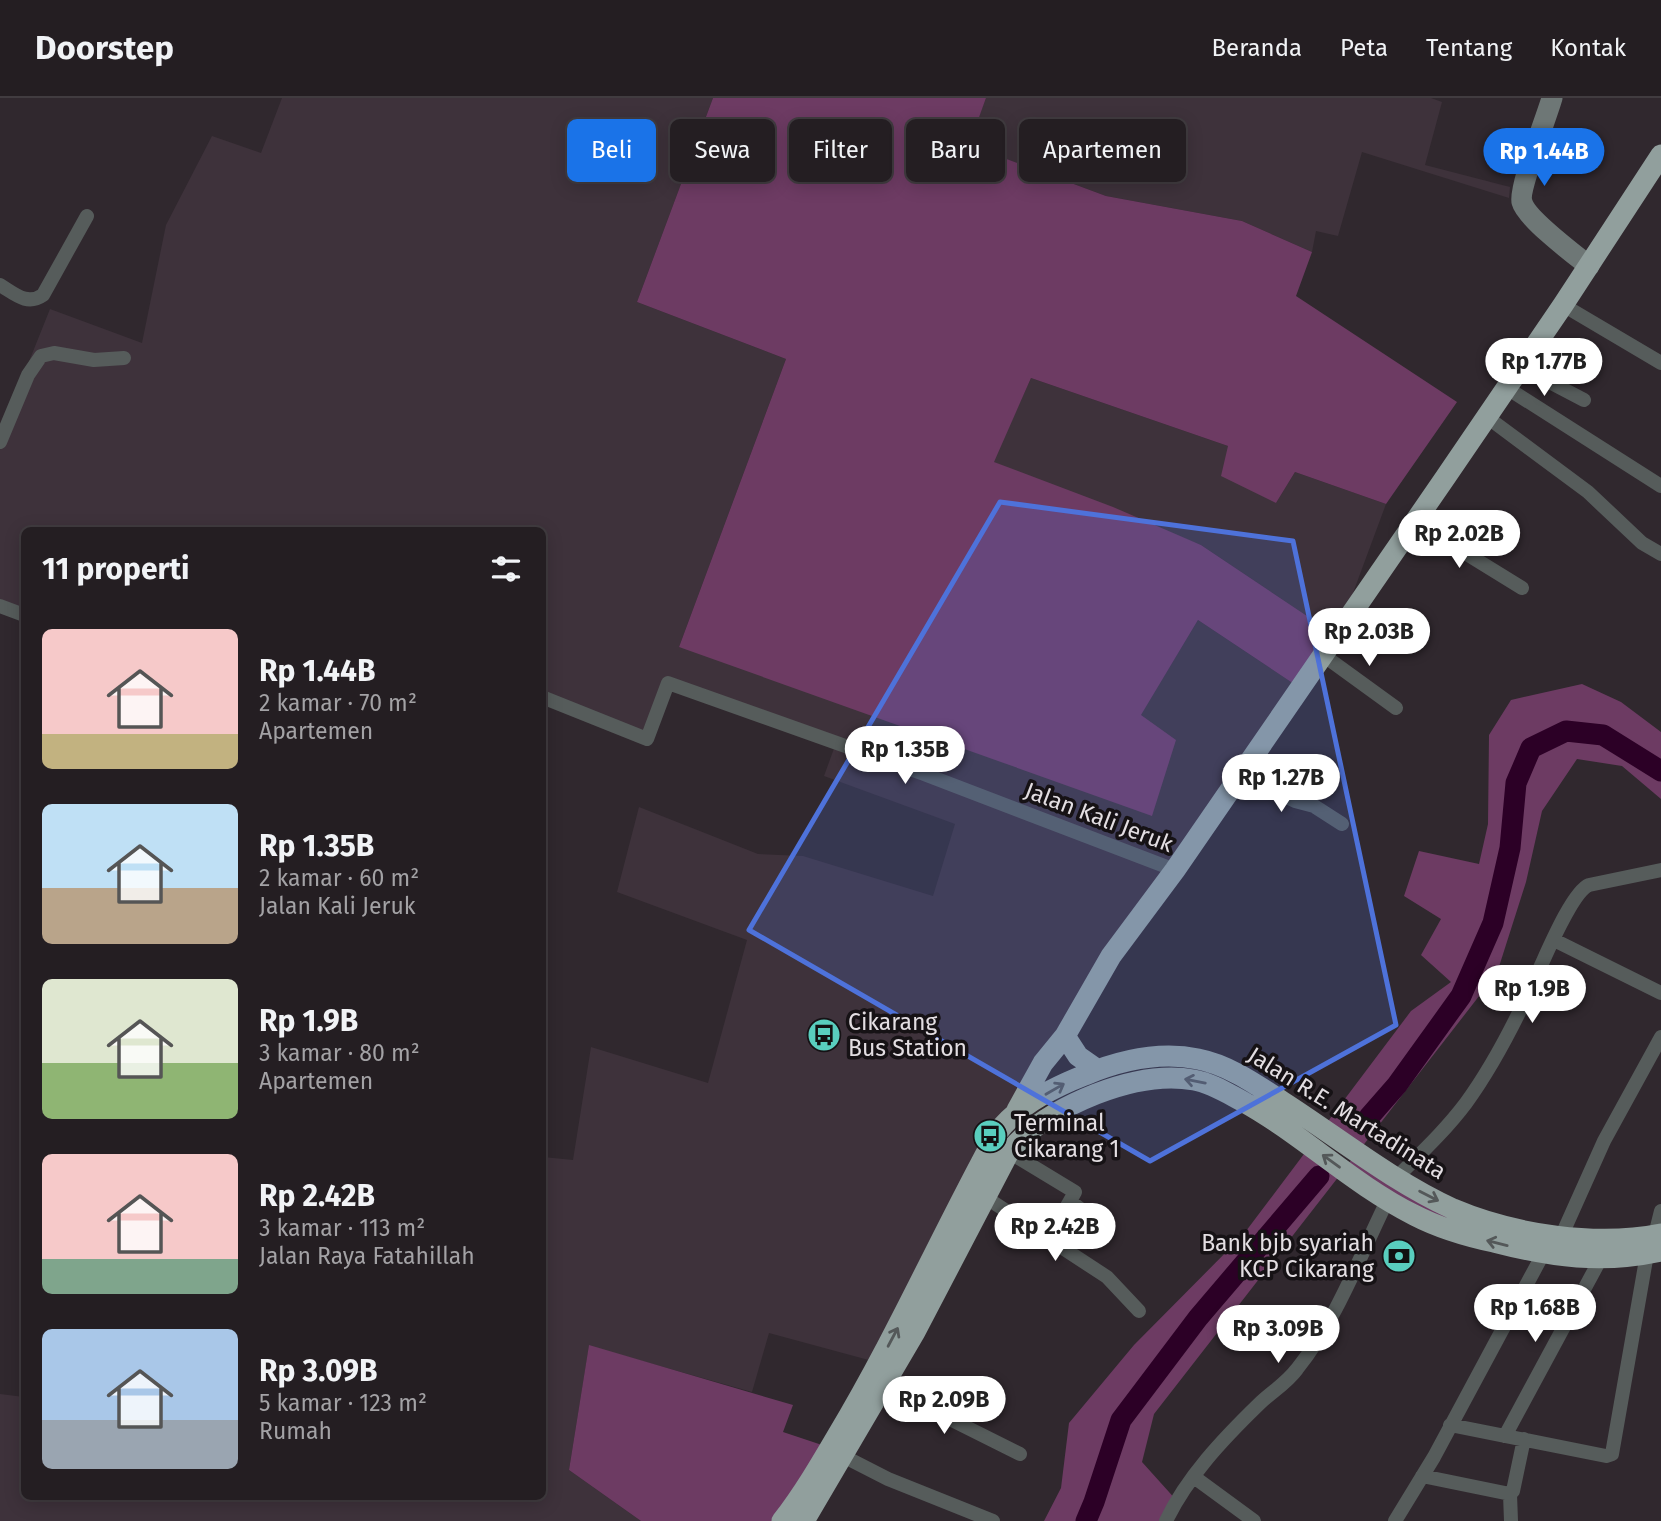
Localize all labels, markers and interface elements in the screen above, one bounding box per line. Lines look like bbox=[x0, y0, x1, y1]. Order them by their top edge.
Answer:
text: Doorstep bbox=[35, 28, 174, 68]
text: Beranda bbox=[1211, 34, 1302, 62]
text: Peta bbox=[1340, 34, 1388, 62]
text: Tentang bbox=[1426, 34, 1512, 62]
text: Kontak bbox=[1550, 34, 1626, 62]
chip: Beli bbox=[567, 119, 656, 182]
chip: Sewa bbox=[670, 119, 775, 182]
chip: Filter bbox=[789, 119, 892, 182]
chip: Baru bbox=[906, 119, 1005, 182]
chip: Apartemen bbox=[1019, 119, 1186, 182]
pin: Rp 1.44B bbox=[1472, 129, 1616, 188]
text: Rp 1.44B bbox=[1499, 137, 1589, 165]
pin: Rp 1.77B bbox=[1472, 338, 1616, 398]
text: Rp 1.77B bbox=[1501, 347, 1587, 375]
pin: Rp 2.02B bbox=[1387, 510, 1531, 570]
text: Rp 2.02B bbox=[1414, 519, 1504, 547]
icon: filters bbox=[487, 550, 525, 588]
text: 11 properti bbox=[42, 551, 190, 587]
pin: Rp 2.03B bbox=[1297, 608, 1441, 668]
text: Rp 2.03B bbox=[1324, 617, 1414, 645]
text: Rp 1.44B bbox=[259, 653, 375, 689]
icon: home bbox=[98, 657, 182, 741]
text: 2 kamar · 70 m² bbox=[259, 689, 417, 717]
text: Apartemen bbox=[259, 717, 373, 745]
pin: Rp 1.35B bbox=[833, 726, 977, 786]
text: Rp 1.35B bbox=[861, 735, 949, 763]
pin: Rp 1.27B bbox=[1209, 754, 1353, 814]
text: Rp 1.27B bbox=[1238, 763, 1324, 791]
street label: Jalan Kali Jeruk bbox=[1021, 776, 1177, 858]
text: Rp 1.35B bbox=[259, 828, 374, 864]
icon: home bbox=[98, 832, 182, 916]
text: 2 kamar · 60 m² bbox=[259, 864, 419, 892]
text: Jalan Kali Jeruk bbox=[259, 892, 416, 920]
pin: Rp 1.9B bbox=[1467, 965, 1597, 1025]
text: Rp 1.9B bbox=[1494, 974, 1570, 1002]
text: Rp 1.9B bbox=[259, 1003, 358, 1039]
icon: home bbox=[98, 1007, 182, 1091]
place label: Cikarang Bus Station bbox=[848, 1008, 967, 1062]
bus stop icon: Cikarang Bus Station bbox=[805, 1016, 843, 1054]
text: 3 kamar · 80 m² bbox=[259, 1039, 420, 1067]
street label: Jalan R.E. Martadinata bbox=[1243, 1041, 1451, 1185]
text: Apartemen bbox=[259, 1067, 373, 1095]
one-way arrow bbox=[1184, 1074, 1207, 1088]
one-way arrow bbox=[1044, 1082, 1065, 1095]
place label: Terminal Cikarang 1 bbox=[1014, 1109, 1119, 1163]
bus stop icon: Terminal Cikarang 1 bbox=[971, 1117, 1009, 1155]
one-way arrow bbox=[1322, 1154, 1341, 1168]
text: Rp 2.42B bbox=[259, 1178, 375, 1214]
icon: home bbox=[98, 1182, 182, 1266]
one-way arrow bbox=[1418, 1190, 1439, 1204]
pin: Rp 2.42B bbox=[983, 1204, 1127, 1263]
text: Rp 2.42B bbox=[1011, 1212, 1099, 1240]
text: 3 kamar · 113 m² bbox=[259, 1214, 425, 1242]
place label: Bank bjb syariah KCP Cikarang bbox=[1201, 1229, 1374, 1283]
one-way arrow bbox=[1486, 1236, 1509, 1249]
bank icon: Bank bjb syariah KCP Cikarang bbox=[1380, 1237, 1418, 1275]
text: Jalan Raya Fatahillah bbox=[259, 1242, 475, 1270]
pin: Rp 1.68B bbox=[1463, 1284, 1607, 1344]
text: Rp 1.68B bbox=[1490, 1293, 1580, 1321]
pin: Rp 3.09B bbox=[1206, 1306, 1350, 1365]
text: Rp 3.09B bbox=[1233, 1314, 1323, 1342]
one-way arrow bbox=[886, 1327, 900, 1348]
text: Rp 3.09B bbox=[259, 1353, 377, 1389]
icon: home bbox=[98, 1357, 182, 1441]
pin: Rp 2.09B bbox=[872, 1376, 1016, 1436]
text: Rp 2.09B bbox=[899, 1385, 989, 1413]
text: 5 kamar · 123 m² bbox=[259, 1389, 427, 1417]
text: Rumah bbox=[259, 1417, 332, 1445]

